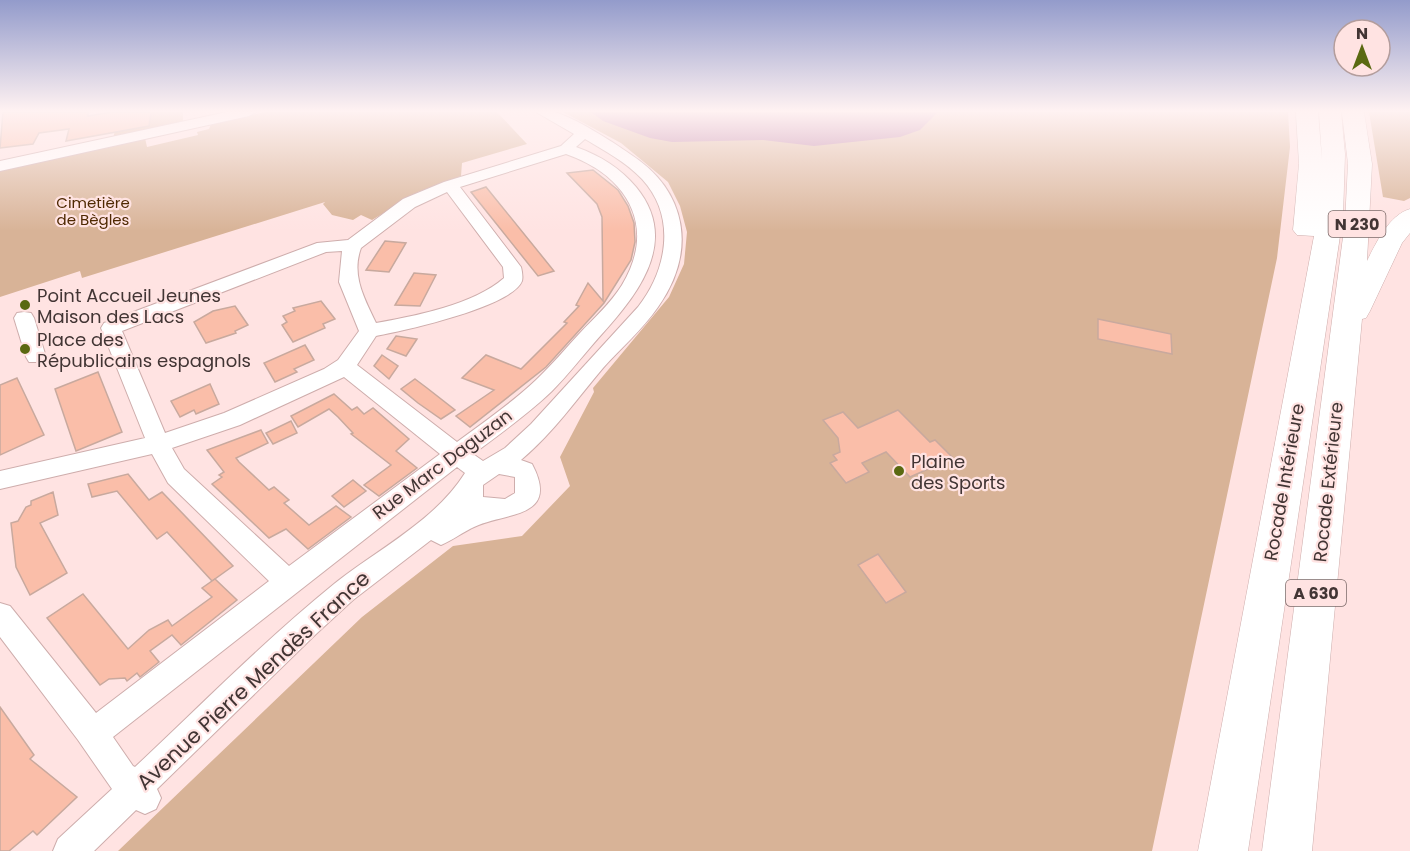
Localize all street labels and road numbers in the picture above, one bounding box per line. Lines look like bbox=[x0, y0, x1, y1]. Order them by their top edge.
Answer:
road number: N 230 bbox=[1328, 211, 1386, 237]
street label: Rocade Extérieure bbox=[1307, 401, 1349, 563]
street label: Rocade Intérieure bbox=[1258, 402, 1310, 562]
street label: Rue Marc Daguzan bbox=[367, 403, 517, 525]
street label: Avenue Pierre Mendès France bbox=[130, 564, 376, 796]
road number: A 630 bbox=[1286, 580, 1346, 606]

